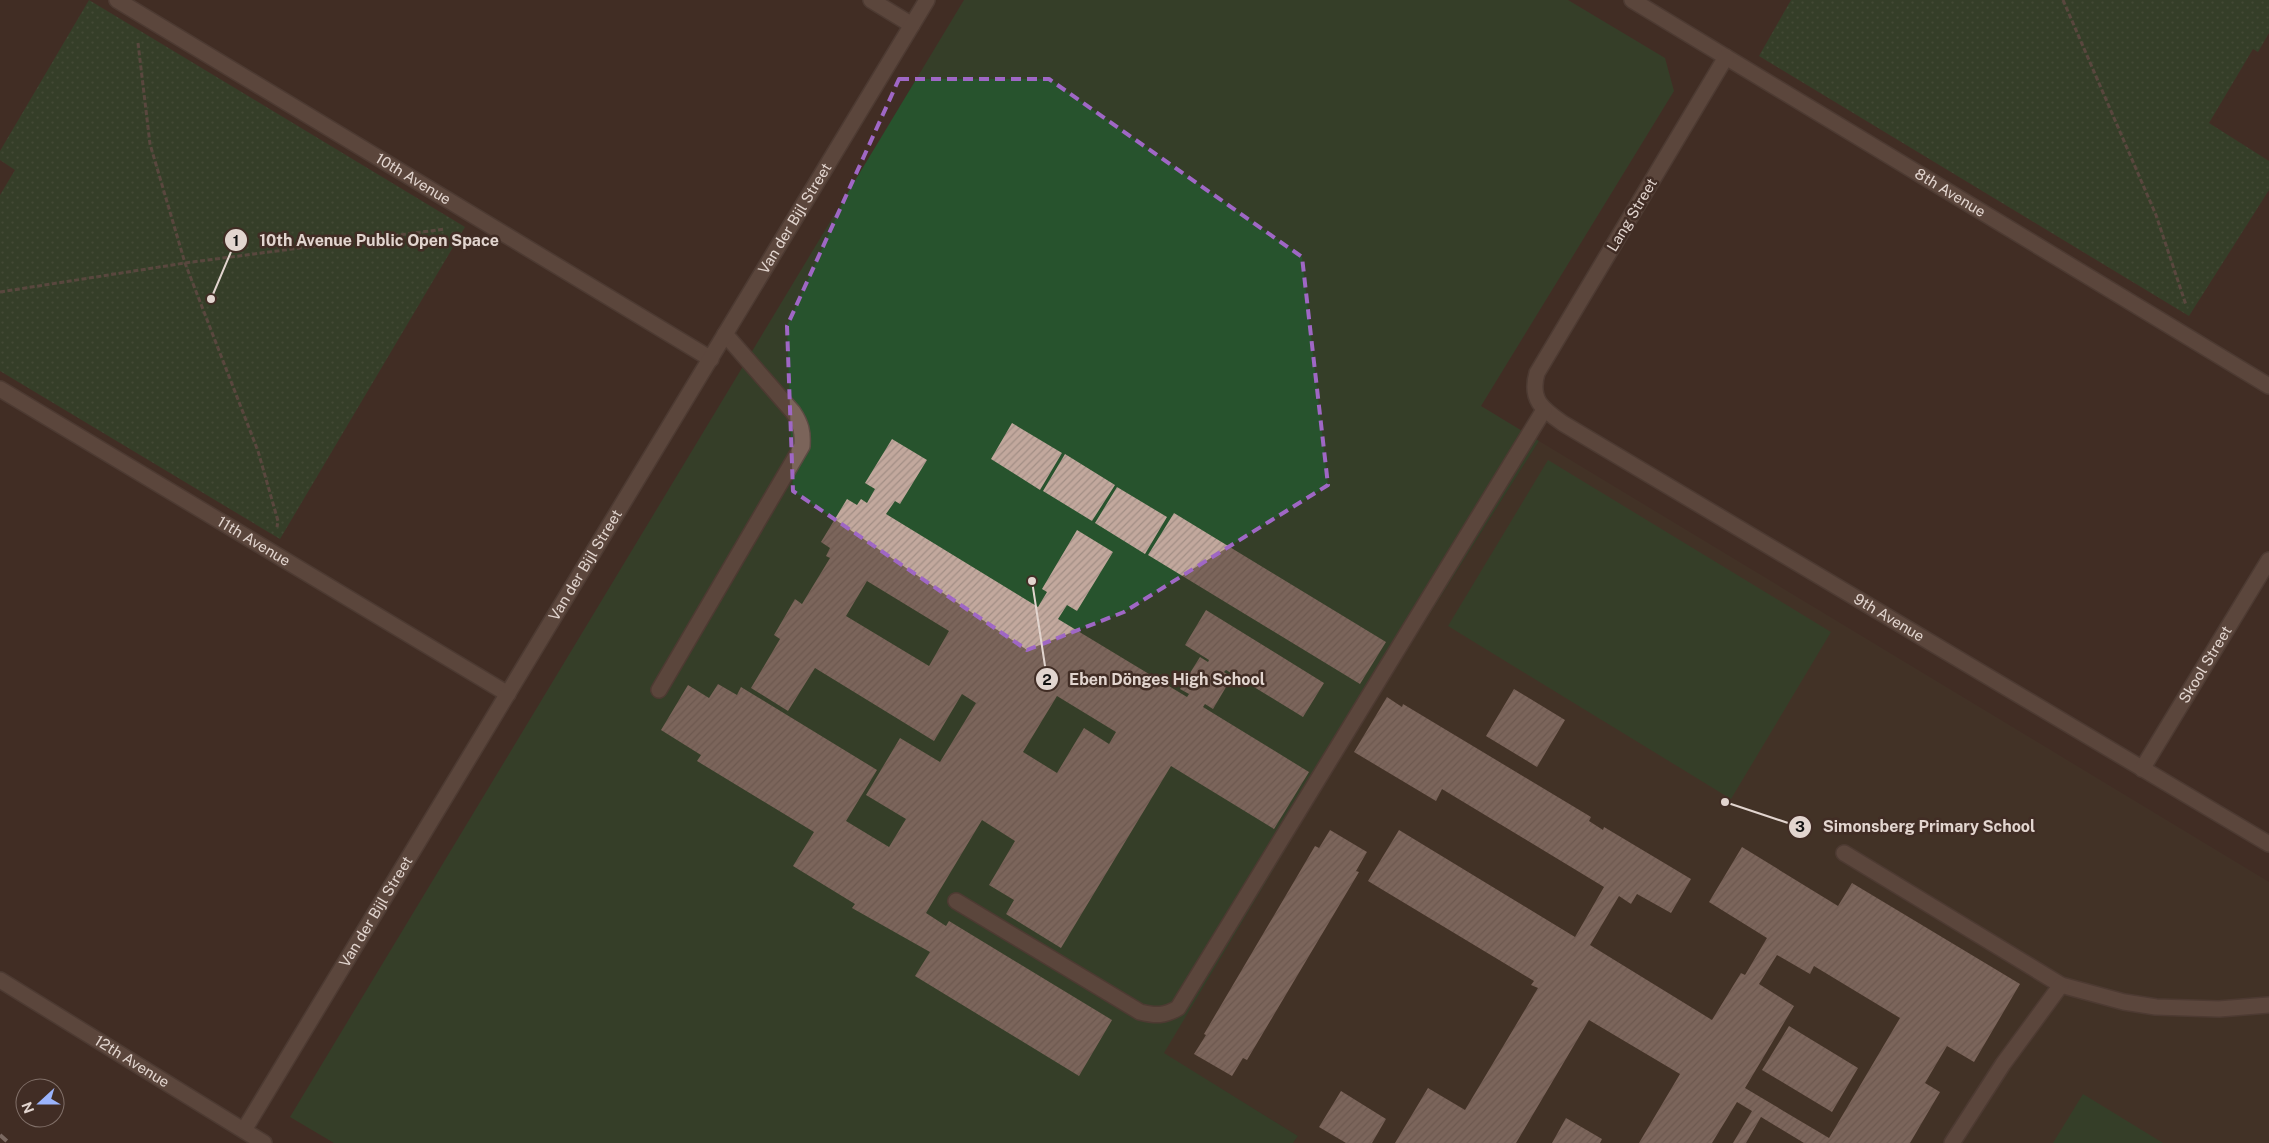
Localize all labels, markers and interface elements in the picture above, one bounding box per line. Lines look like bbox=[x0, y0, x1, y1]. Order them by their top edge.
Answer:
street label: 10th Avenue bbox=[373, 149, 454, 208]
street label: Van der Bijl Street bbox=[754, 160, 835, 277]
street label: 8th Avenue bbox=[1912, 165, 1989, 220]
street label: Lang Street bbox=[1603, 175, 1660, 254]
callout: 10th Avenue Public Open Space bbox=[224, 225, 509, 256]
text: 10th Avenue Public Open Space bbox=[259, 231, 499, 250]
text: 1 bbox=[233, 232, 239, 249]
street label: Van der Bijl Street bbox=[545, 506, 625, 624]
street label: 11th Avenue bbox=[215, 513, 294, 569]
street label: 9th Avenue bbox=[1851, 590, 1928, 645]
street label: Skool Street bbox=[2175, 623, 2235, 706]
callout: Eben Dönges High School bbox=[1034, 664, 1275, 695]
text: Eben Dönges High School bbox=[1069, 670, 1265, 689]
text: 2 bbox=[1042, 671, 1052, 688]
callout: Simonsberg Primary School bbox=[1788, 811, 2046, 842]
text: Simonsberg Primary School bbox=[1823, 817, 2035, 836]
text: 3 bbox=[1795, 818, 1805, 835]
street label: Van der Bijl Street bbox=[335, 853, 416, 970]
street label: 12th Avenue bbox=[92, 1032, 173, 1091]
north arrow bbox=[15, 1078, 65, 1128]
text: N bbox=[18, 1100, 37, 1116]

